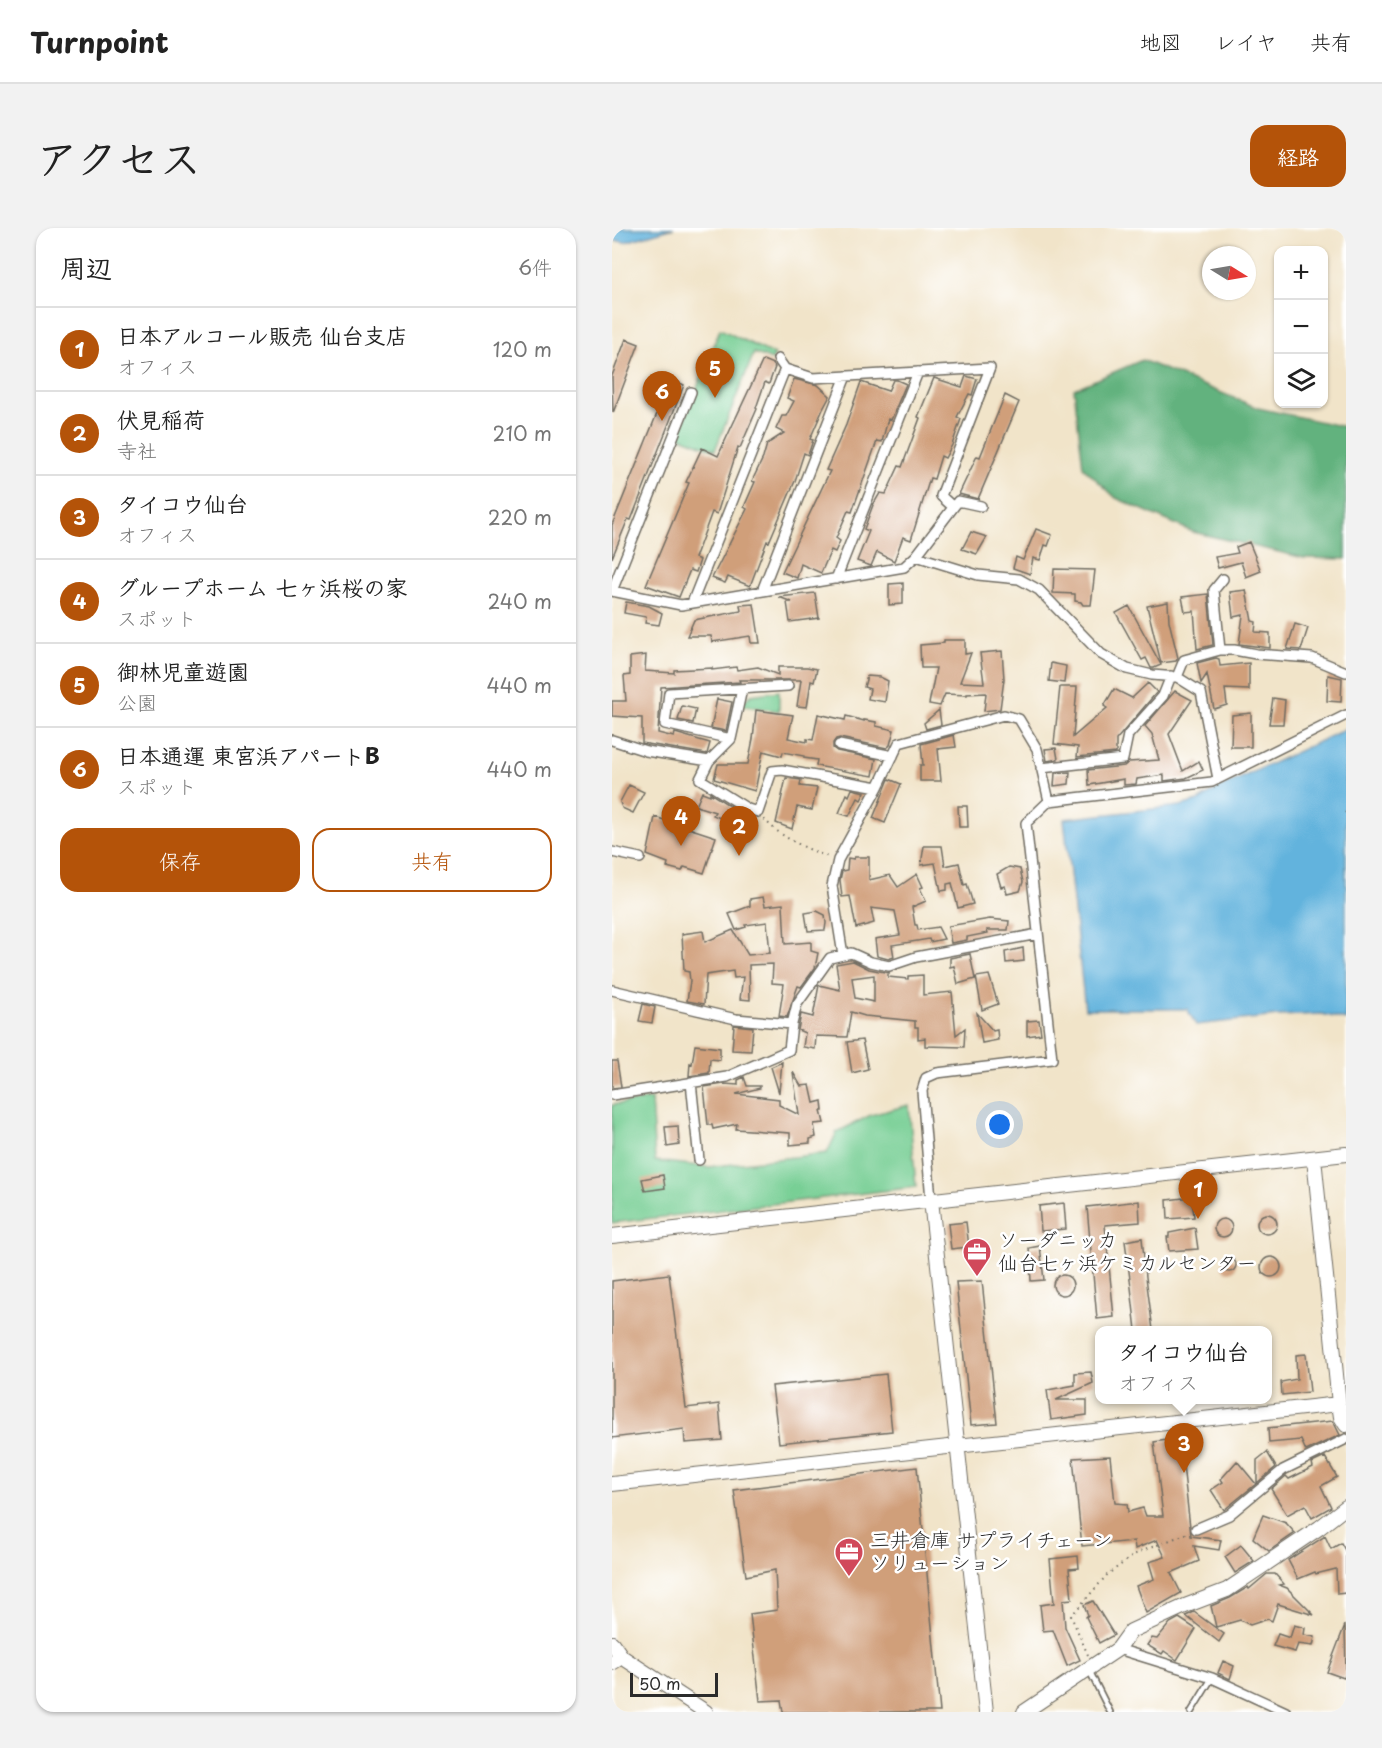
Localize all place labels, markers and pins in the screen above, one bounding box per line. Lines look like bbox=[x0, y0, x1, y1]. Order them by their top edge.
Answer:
pin: 5 bbox=[696, 348, 734, 398]
pin: 6 bbox=[643, 372, 682, 421]
pin: 4 bbox=[662, 796, 700, 846]
pin: 2 bbox=[720, 806, 758, 856]
pin: 1 bbox=[1178, 1170, 1218, 1219]
place label: ソーダニッカ 仙台七ヶ浜ケミカルセンター bbox=[998, 1224, 1256, 1277]
office icon: ソーダニッカ 仙台七ヶ浜ケミカルセンター bbox=[961, 1236, 993, 1278]
pin: 3 bbox=[1164, 1424, 1204, 1473]
place label: 三井倉庫 サプライチェーン ソリューション bbox=[870, 1524, 1113, 1577]
office icon: 三井倉庫 サプライチェーン ソリューション bbox=[833, 1536, 865, 1578]

